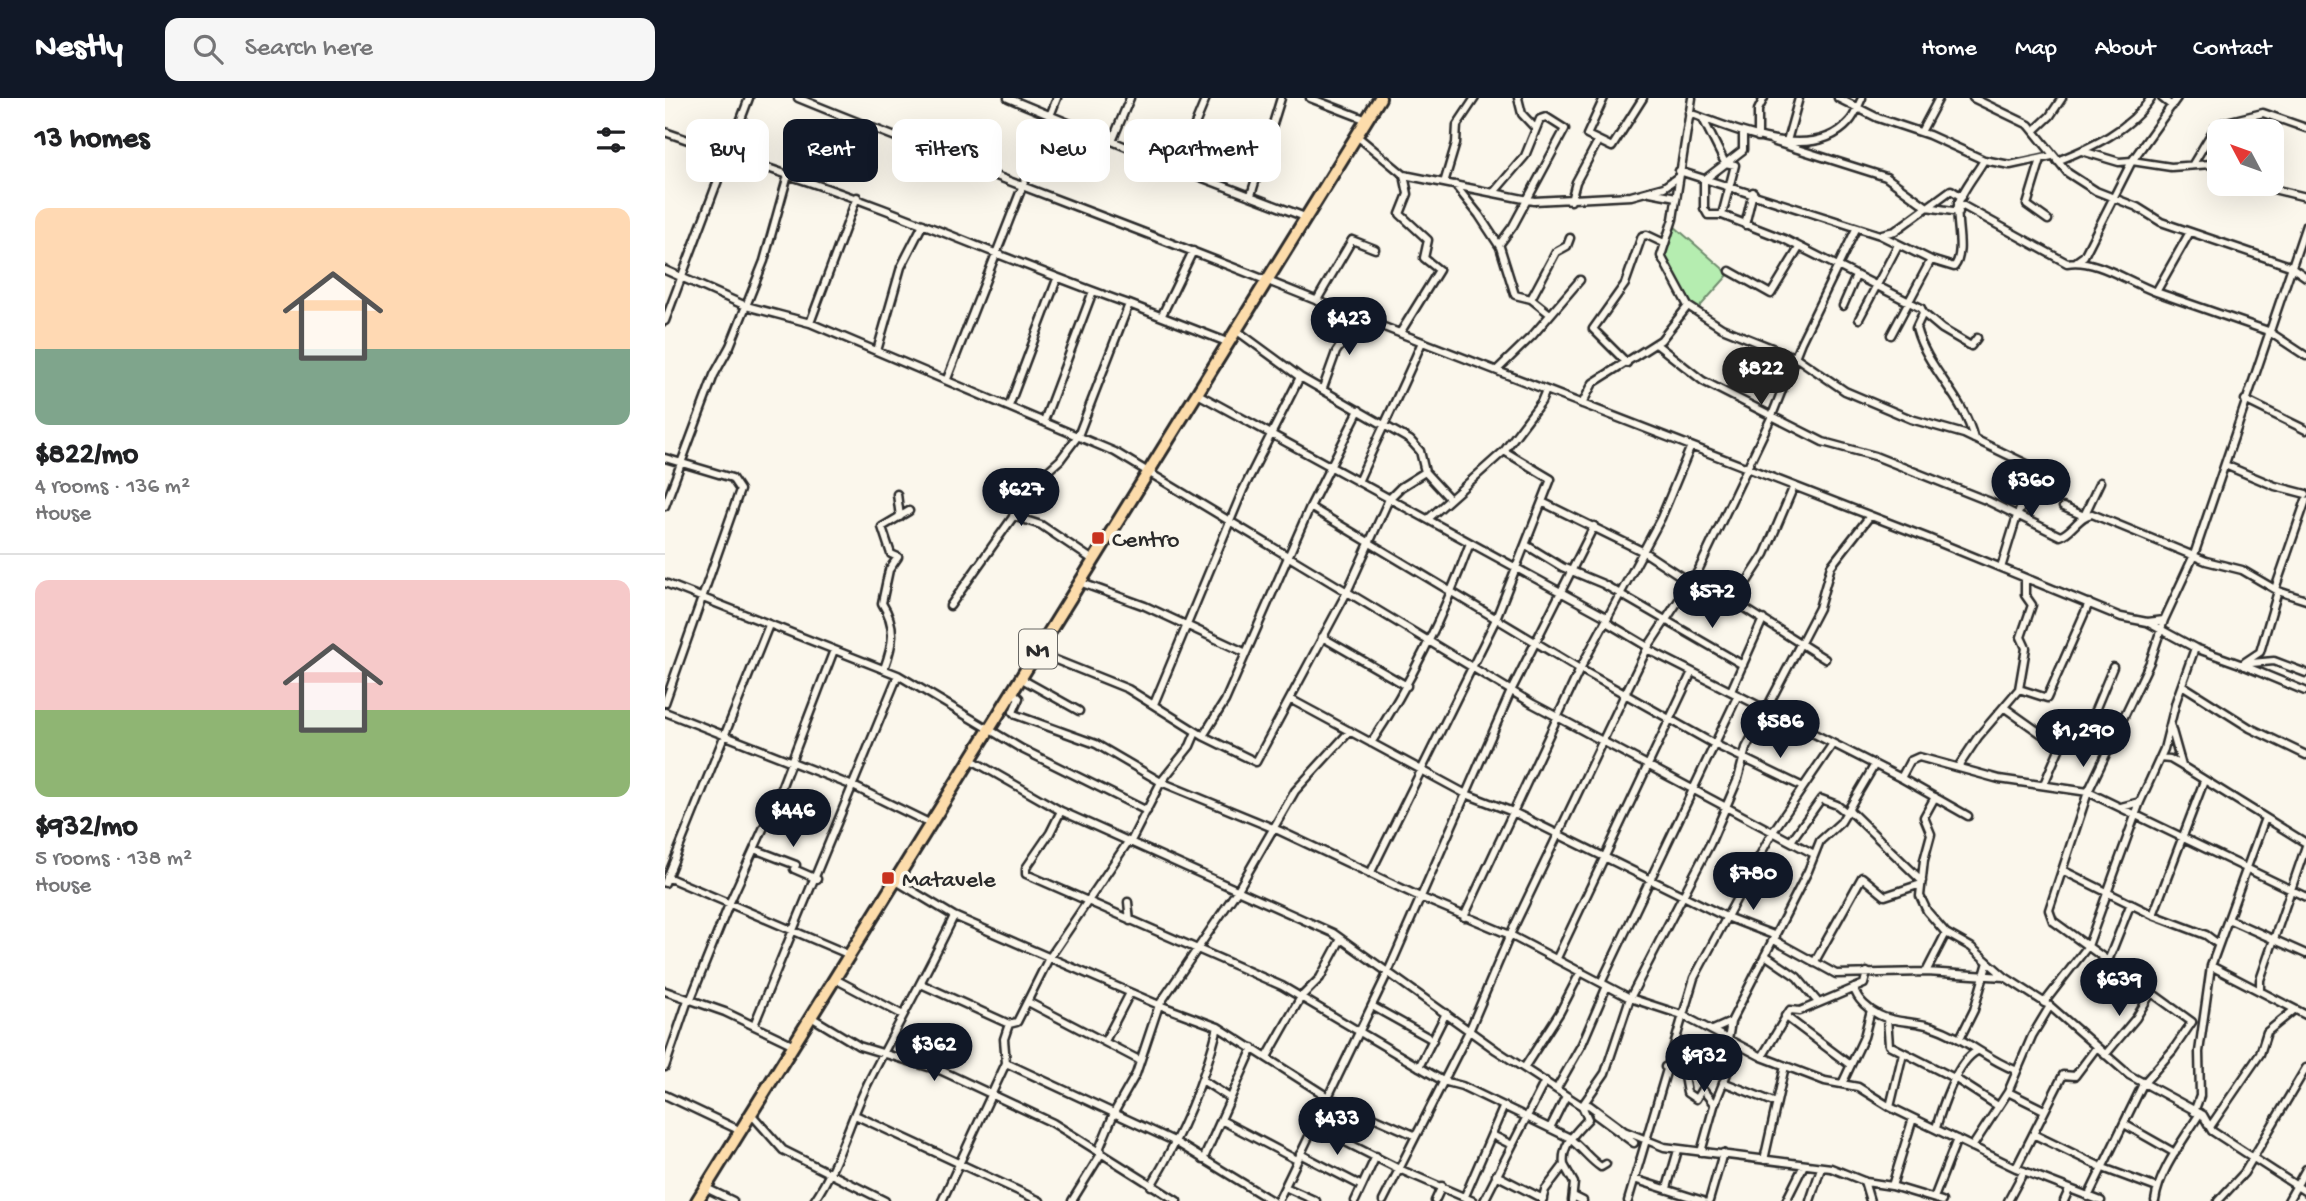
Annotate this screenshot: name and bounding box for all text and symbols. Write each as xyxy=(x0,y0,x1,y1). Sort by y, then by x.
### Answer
search box xyxy=(165,18,655,81)
text: Nestly xyxy=(35,30,123,68)
icon: search xyxy=(189,30,227,68)
text: Search here xyxy=(245,34,373,65)
text: Home xyxy=(1921,35,1977,64)
text: Map xyxy=(2015,35,2057,64)
text: About xyxy=(2095,35,2155,64)
text: Contact xyxy=(2193,35,2271,64)
chip: Buy xyxy=(686,119,769,182)
chip: Rent xyxy=(783,119,878,182)
chip: Filters xyxy=(892,119,1002,182)
chip: New xyxy=(1016,119,1110,182)
chip: Apartment xyxy=(1124,119,1281,182)
north arrow xyxy=(2207,119,2284,196)
map controls xyxy=(2207,119,2284,196)
icon: filters xyxy=(592,121,630,159)
text: 13 homes xyxy=(35,123,149,158)
icon: home xyxy=(270,253,396,379)
pin: $423 xyxy=(1308,298,1390,357)
text: $423 xyxy=(1327,306,1371,333)
pin: $822 xyxy=(1720,348,1802,407)
text: $822 xyxy=(1738,356,1784,383)
text: $822/mo xyxy=(35,439,138,474)
pin: $360 xyxy=(1990,460,2072,519)
pin: $627 xyxy=(980,468,1062,528)
text: $360 xyxy=(2008,468,2055,495)
text: 4 rooms · 136 m² xyxy=(35,474,190,501)
text: $627 xyxy=(998,477,1044,504)
text: House xyxy=(35,501,91,528)
place label: Centro xyxy=(1112,527,1180,556)
marker: Centro xyxy=(1090,530,1106,546)
pin: $572 xyxy=(1671,570,1753,630)
text: $572 xyxy=(1689,579,1735,606)
icon: home xyxy=(270,625,396,751)
road number: N1 xyxy=(1019,629,1057,668)
pin: $586 xyxy=(1739,700,1821,760)
text: $586 xyxy=(1757,709,1803,736)
pin: $1,290 xyxy=(2026,710,2140,769)
text: $1,290 xyxy=(2052,718,2114,745)
pin: $446 xyxy=(752,790,834,849)
text: $446 xyxy=(771,798,815,825)
text: $932/mo xyxy=(35,811,138,846)
text: 5 rooms · 138 m² xyxy=(35,846,192,873)
pin: $780 xyxy=(1712,852,1794,912)
text: $780 xyxy=(1729,861,1777,888)
place label: Matavele xyxy=(902,867,996,896)
marker: Matavele xyxy=(880,870,896,886)
text: House xyxy=(35,873,91,900)
pin: $639 xyxy=(2078,958,2160,1018)
text: $639 xyxy=(2096,967,2142,994)
pin: $362 xyxy=(893,1024,975,1083)
text: $362 xyxy=(911,1032,957,1059)
pin: $932 xyxy=(1663,1034,1745,1094)
text: $932 xyxy=(1681,1043,1727,1070)
pin: $433 xyxy=(1296,1098,1378,1157)
text: $433 xyxy=(1314,1106,1360,1133)

